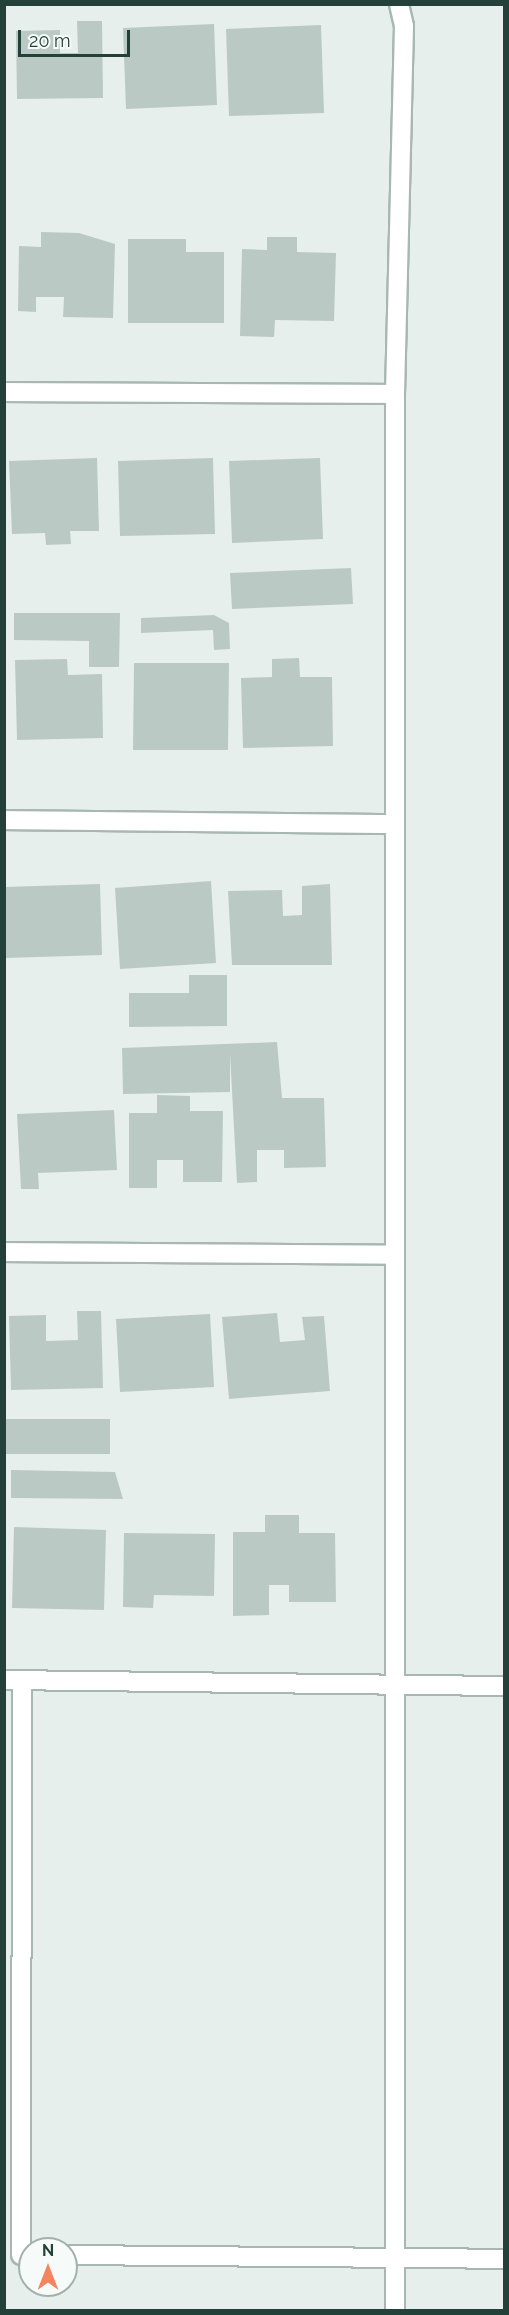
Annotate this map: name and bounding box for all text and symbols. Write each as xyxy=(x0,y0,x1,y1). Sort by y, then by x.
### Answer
scale bar xyxy=(21,18,134,56)
text: 20 m xyxy=(29,30,71,51)
north arrow xyxy=(18,2237,78,2297)
text: N xyxy=(42,2241,54,2260)

